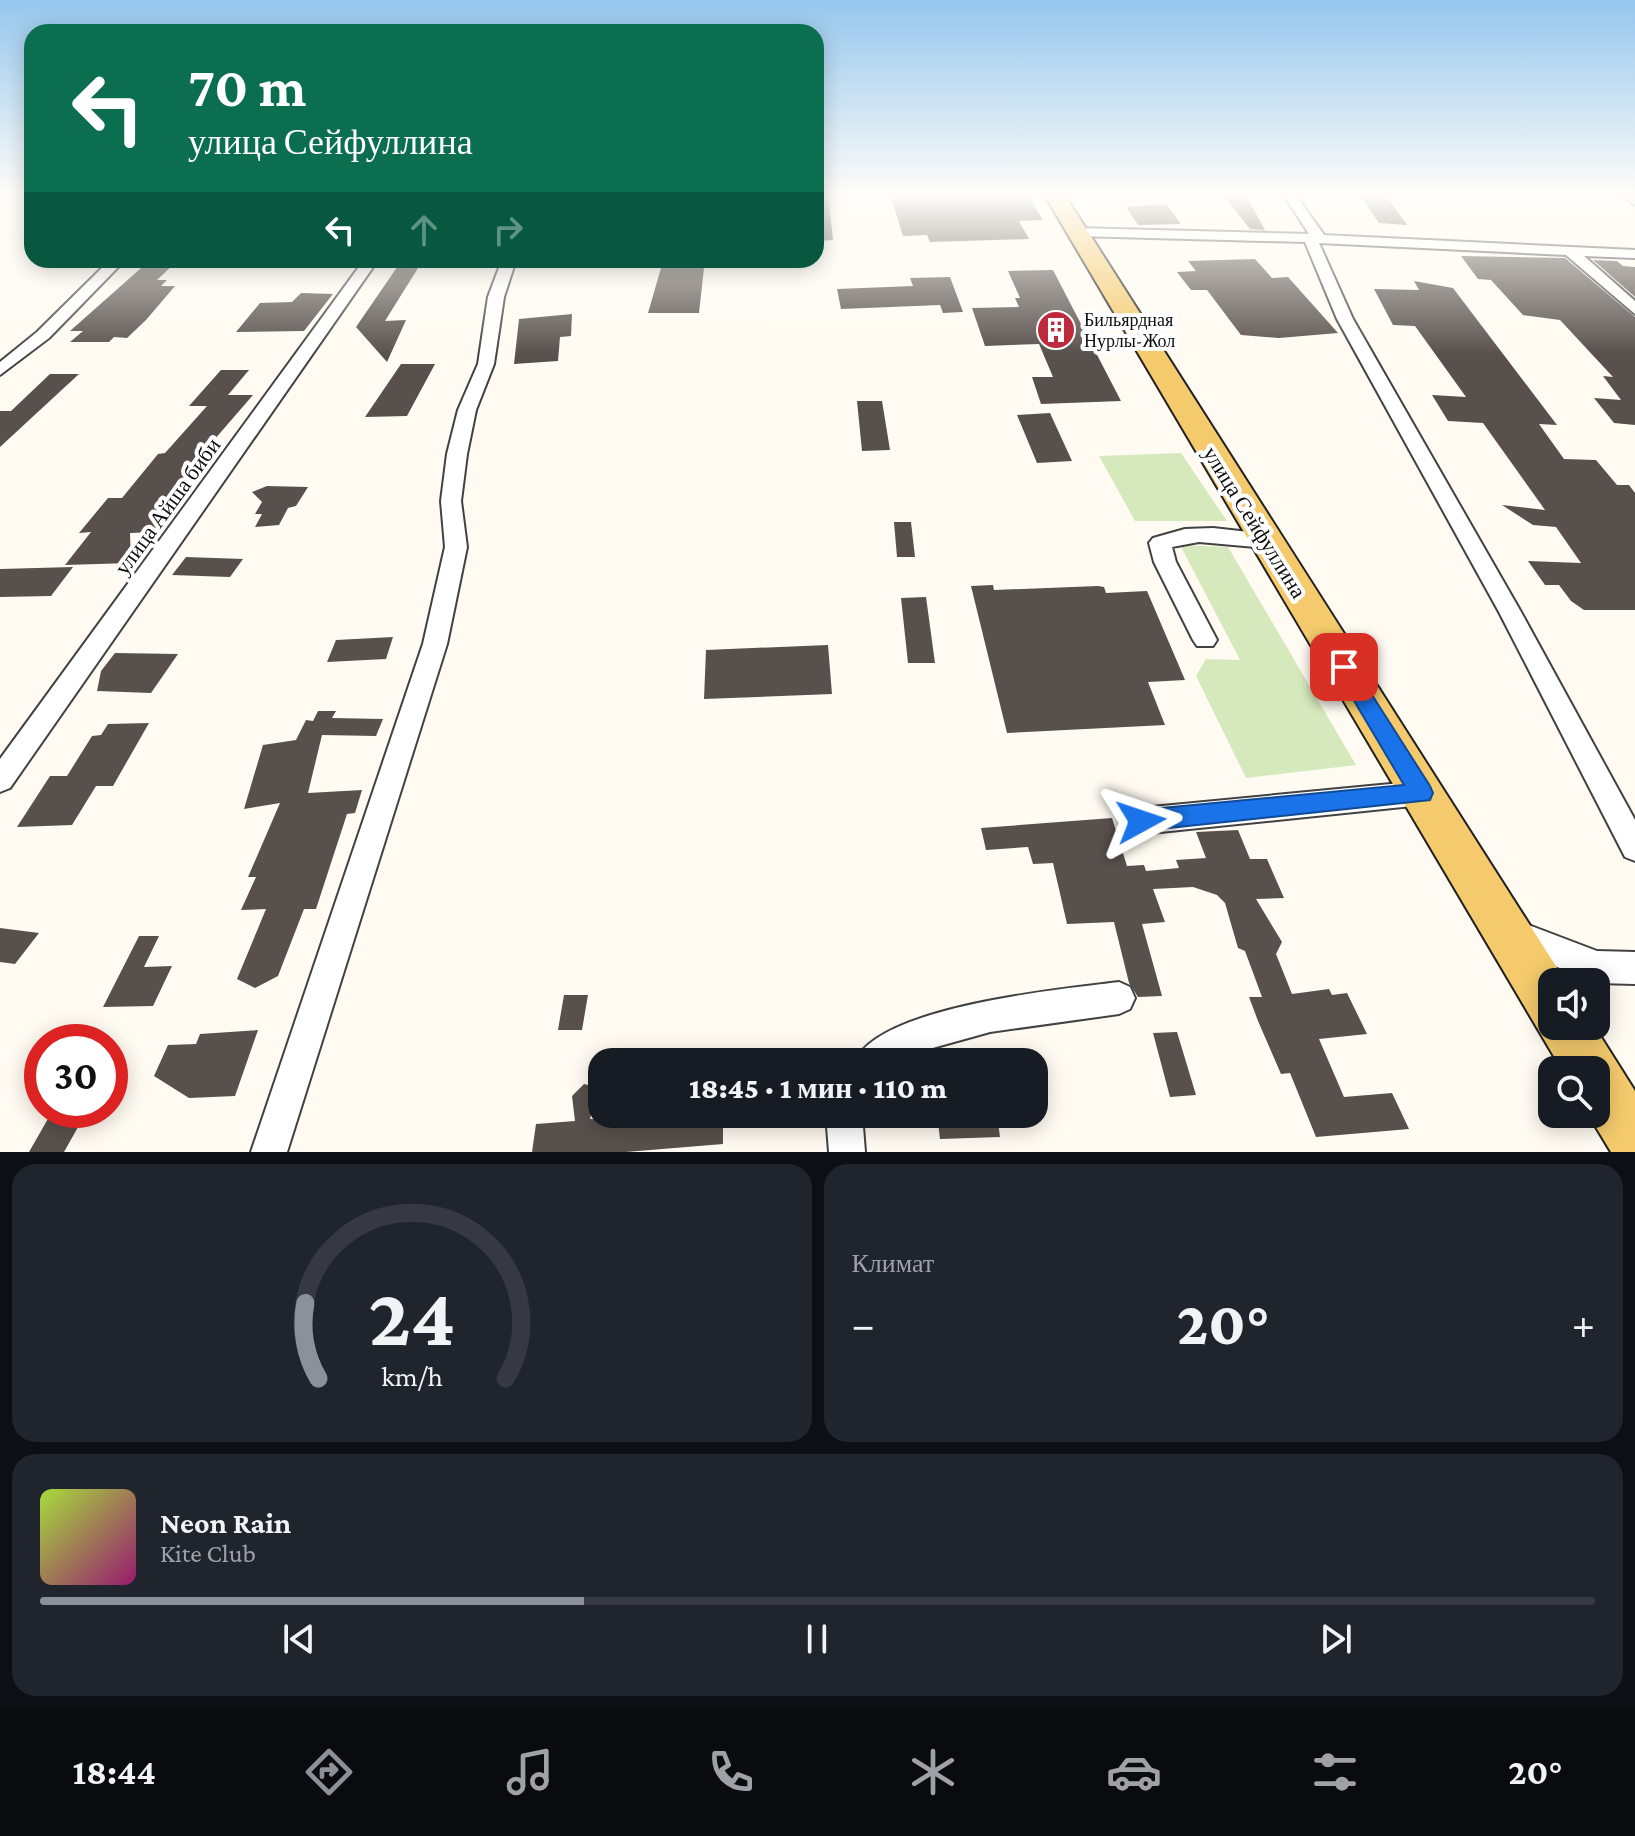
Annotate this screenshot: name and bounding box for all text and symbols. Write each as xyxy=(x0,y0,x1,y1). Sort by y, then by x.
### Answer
icon: left xyxy=(56,56,160,160)
text: 70 m xyxy=(188,56,307,118)
text: улица Сейфуллина xyxy=(188,122,473,162)
icon: left xyxy=(318,208,362,252)
icon: ahead xyxy=(402,208,446,252)
icon: right xyxy=(486,208,530,252)
building icon: Бильярдная Нурлы-Жол xyxy=(1035,309,1077,351)
place label: Бильярдная Нурлы-Жол xyxy=(1084,310,1175,351)
street label: улица Айша биби xyxy=(109,433,226,580)
street label: улица Сейфуллина xyxy=(1198,442,1311,603)
pin xyxy=(1310,633,1378,701)
icon: arrive xyxy=(1322,645,1366,689)
position arrow xyxy=(1099,779,1183,863)
map controls xyxy=(1538,968,1610,1128)
button: sound xyxy=(1538,968,1610,1040)
speed limit sign: 30 xyxy=(24,1024,128,1128)
button: search xyxy=(1538,1056,1610,1128)
text: 18:45 · 1 мин · 110 m xyxy=(689,1071,947,1104)
text: Климат xyxy=(852,1249,934,1278)
text: 24 xyxy=(368,1270,455,1363)
text: 20° xyxy=(1177,1290,1270,1357)
text: − xyxy=(852,1300,875,1348)
text: + xyxy=(1572,1300,1595,1348)
text: km/h xyxy=(381,1360,443,1392)
text: Neon Rain xyxy=(160,1506,291,1539)
text: Kite Club xyxy=(160,1539,256,1568)
icon: previous xyxy=(277,1617,321,1661)
icon: pause xyxy=(795,1617,839,1661)
icon: next xyxy=(1314,1617,1358,1661)
icon: directions xyxy=(301,1744,357,1800)
icon: music xyxy=(502,1744,558,1800)
icon: phone xyxy=(703,1744,759,1800)
icon: climate xyxy=(905,1744,961,1800)
icon: car xyxy=(1106,1744,1162,1800)
icon: filters xyxy=(1307,1744,1363,1800)
text: 18:44 xyxy=(73,1752,156,1792)
text: 20° xyxy=(1508,1752,1562,1792)

